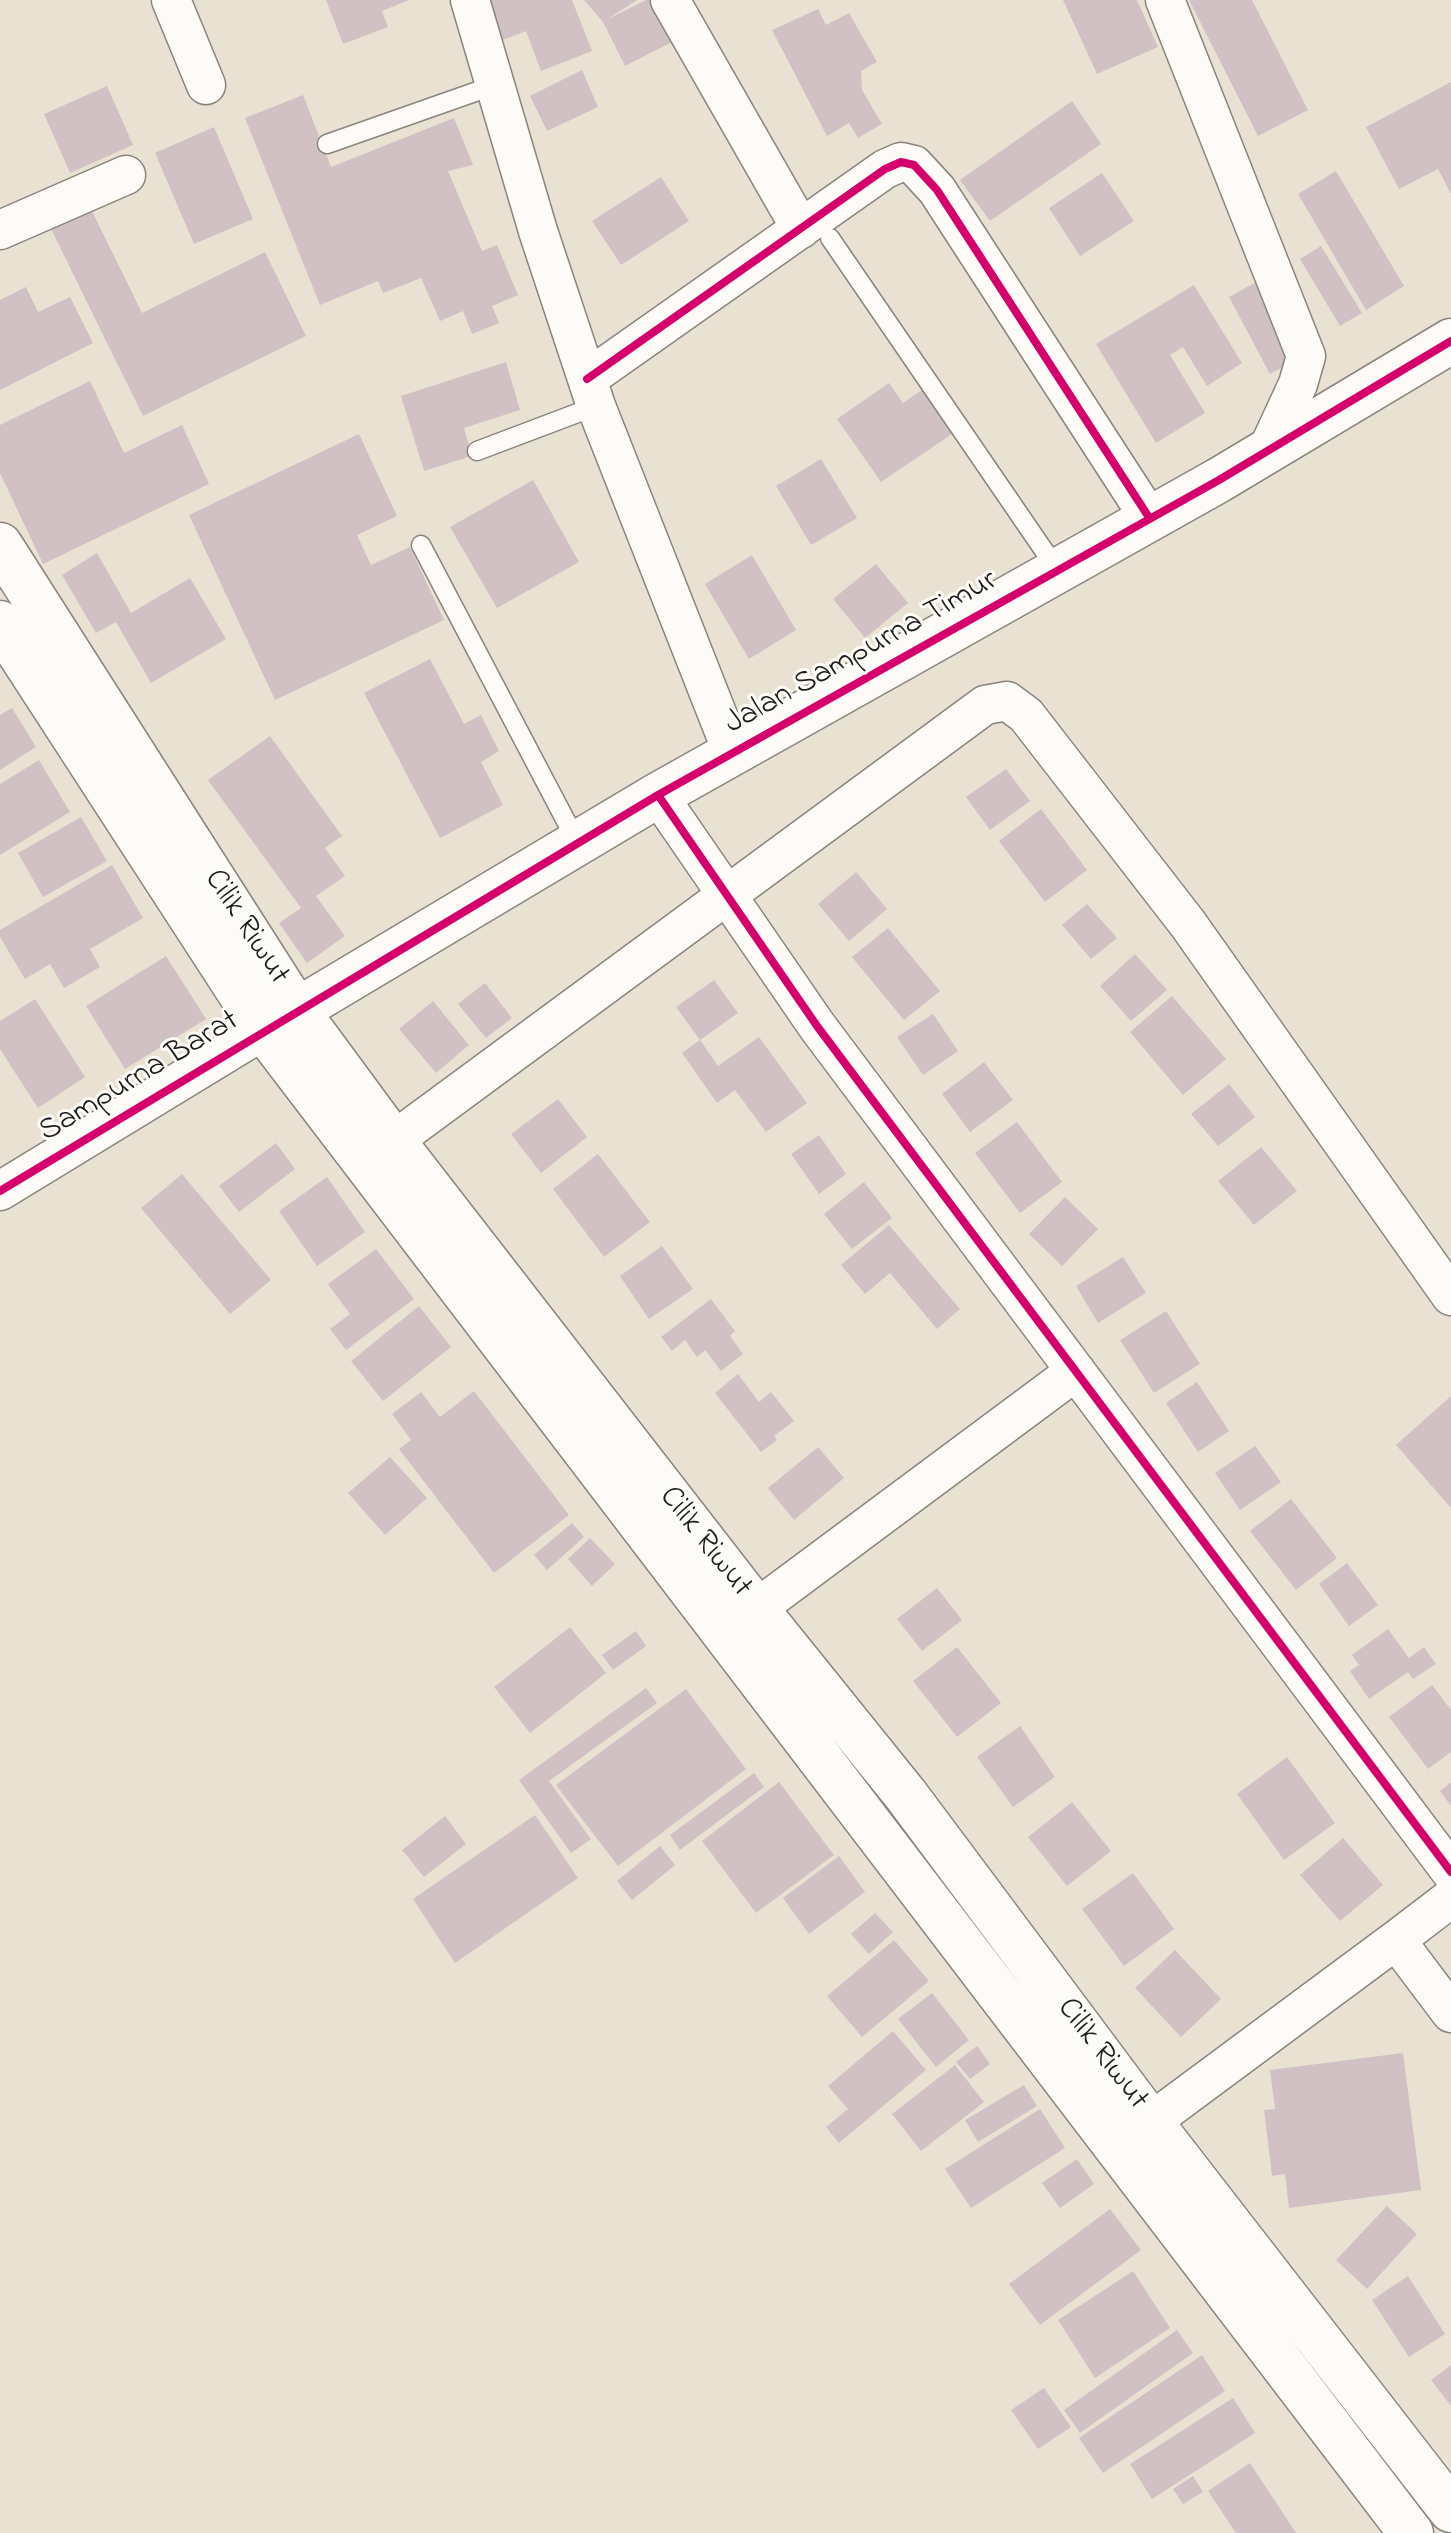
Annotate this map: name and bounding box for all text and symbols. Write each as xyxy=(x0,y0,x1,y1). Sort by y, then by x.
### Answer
street label: Jalan Sampurna Timur xyxy=(719,563,1005,745)
street label: Cilik Riwut xyxy=(194,863,296,993)
street label: Sampurna Barat xyxy=(33,1003,247,1153)
street label: Cilik Riwut xyxy=(649,1480,759,1606)
street label: Cilik Riwut xyxy=(1047,1992,1155,2118)

